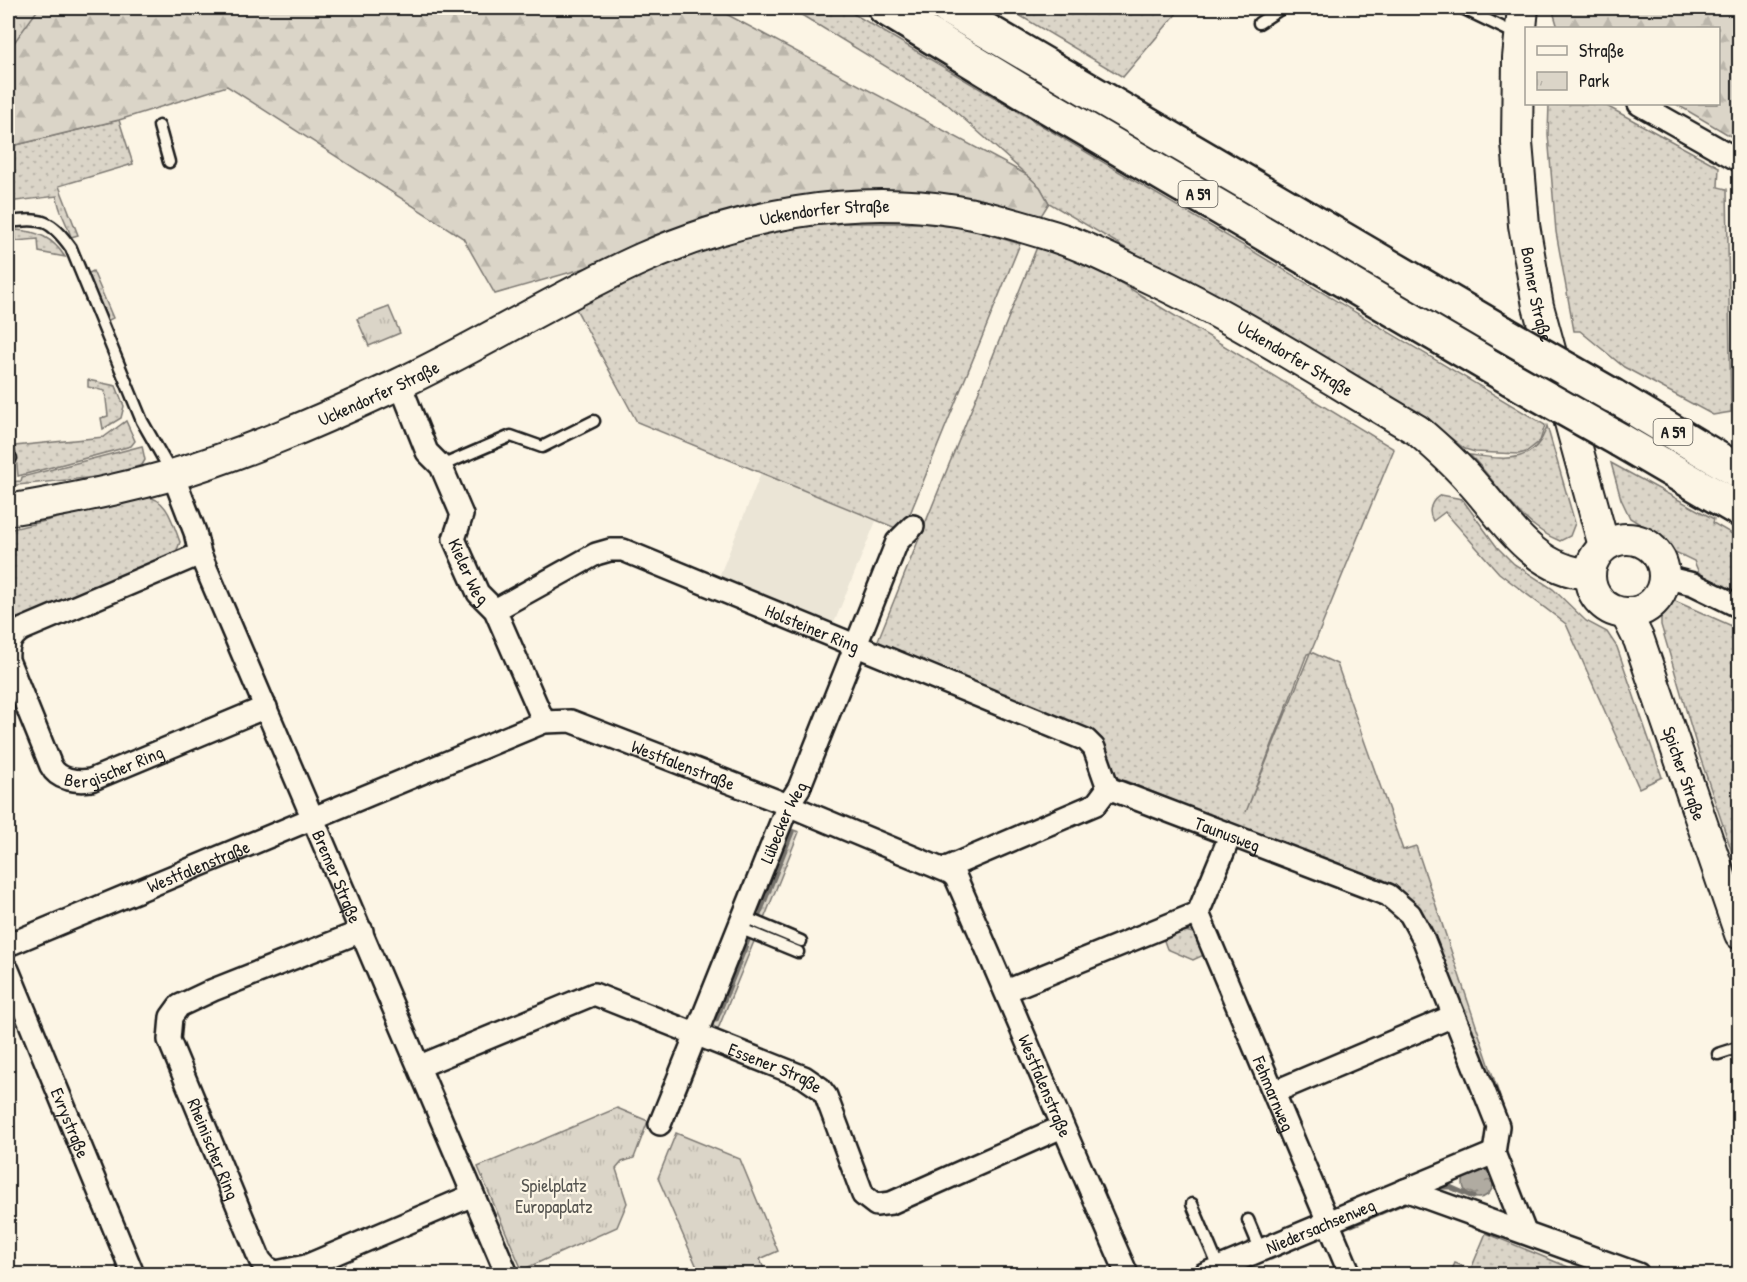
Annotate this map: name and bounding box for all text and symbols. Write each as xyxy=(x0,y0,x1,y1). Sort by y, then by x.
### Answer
legend xyxy=(1525,27,1720,105)
text: Straße xyxy=(1579,38,1624,63)
text: Park xyxy=(1579,68,1610,93)
road number: A 59 xyxy=(1178,181,1218,207)
street label: Uckendorfer Straße xyxy=(757,193,890,231)
street label: Bonner Straße xyxy=(1515,245,1560,344)
street label: Uckendorfer Straße xyxy=(1233,314,1358,402)
street label: Uckendorfer Straße xyxy=(314,354,443,432)
road number: A 59 xyxy=(1654,419,1692,445)
street label: Kieler Weg xyxy=(443,534,495,610)
street label: Holsteiner Ring xyxy=(762,597,863,658)
street label: Spicher Straße xyxy=(1657,723,1713,824)
street label: Westfalenstraße xyxy=(628,733,739,796)
street label: Bergischer Ring xyxy=(62,739,167,793)
street label: Lübecker Weg xyxy=(754,778,813,867)
street label: Taunusweg xyxy=(1191,810,1264,858)
street label: Bremer Straße xyxy=(307,826,368,927)
street label: Westfalenstraße xyxy=(143,833,253,898)
street label: Westfalenstraße xyxy=(1013,1031,1078,1141)
street label: Essener Straße xyxy=(725,1036,828,1099)
street label: Fehmarnweg xyxy=(1247,1051,1301,1135)
street label: Evrystraße xyxy=(45,1084,96,1161)
street label: Rheinischer Ring xyxy=(182,1094,246,1203)
park label: Spielplatz Europaplatz xyxy=(515,1173,593,1219)
street label: Niedersachsenweg xyxy=(1262,1192,1379,1259)

